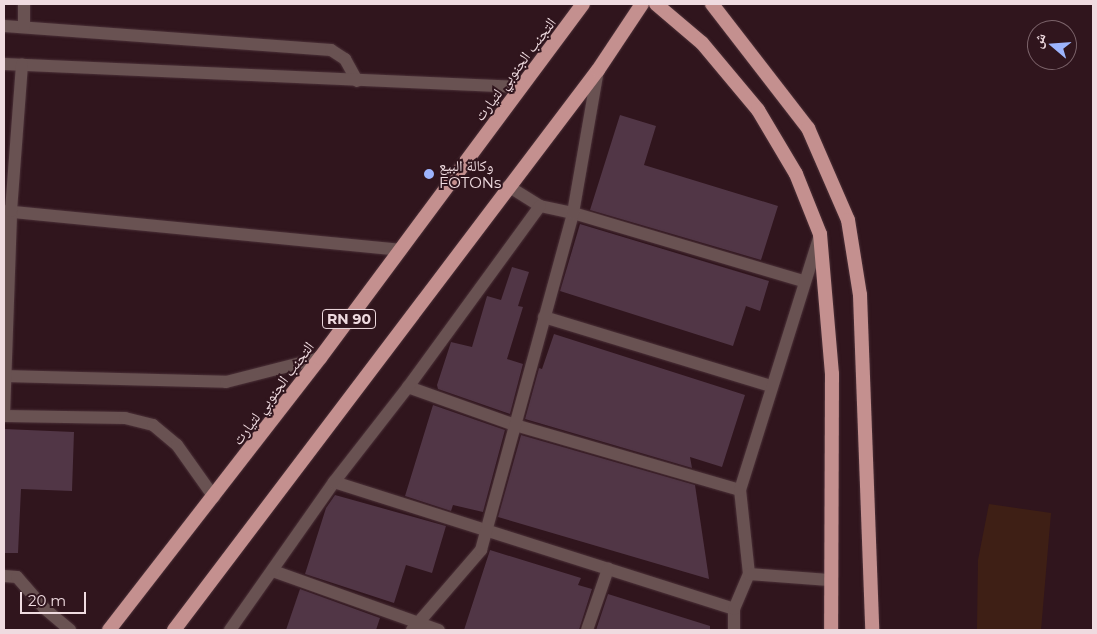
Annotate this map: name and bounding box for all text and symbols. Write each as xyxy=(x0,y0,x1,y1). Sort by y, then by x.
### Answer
street label: التجنب الجنوبي لتيارت xyxy=(470,14,560,124)
north arrow xyxy=(1027,20,1077,70)
text: ش xyxy=(1028,31,1050,51)
place label: وكالة البيع FOTONs xyxy=(439,156,501,191)
marker: وكالة البيع FOTONs xyxy=(423,168,435,180)
road number: RN 90 xyxy=(322,308,376,330)
street label: التجنب الجنوبي لتيارت xyxy=(228,338,318,448)
scale bar xyxy=(22,582,89,614)
text: 20 m xyxy=(28,591,66,610)

